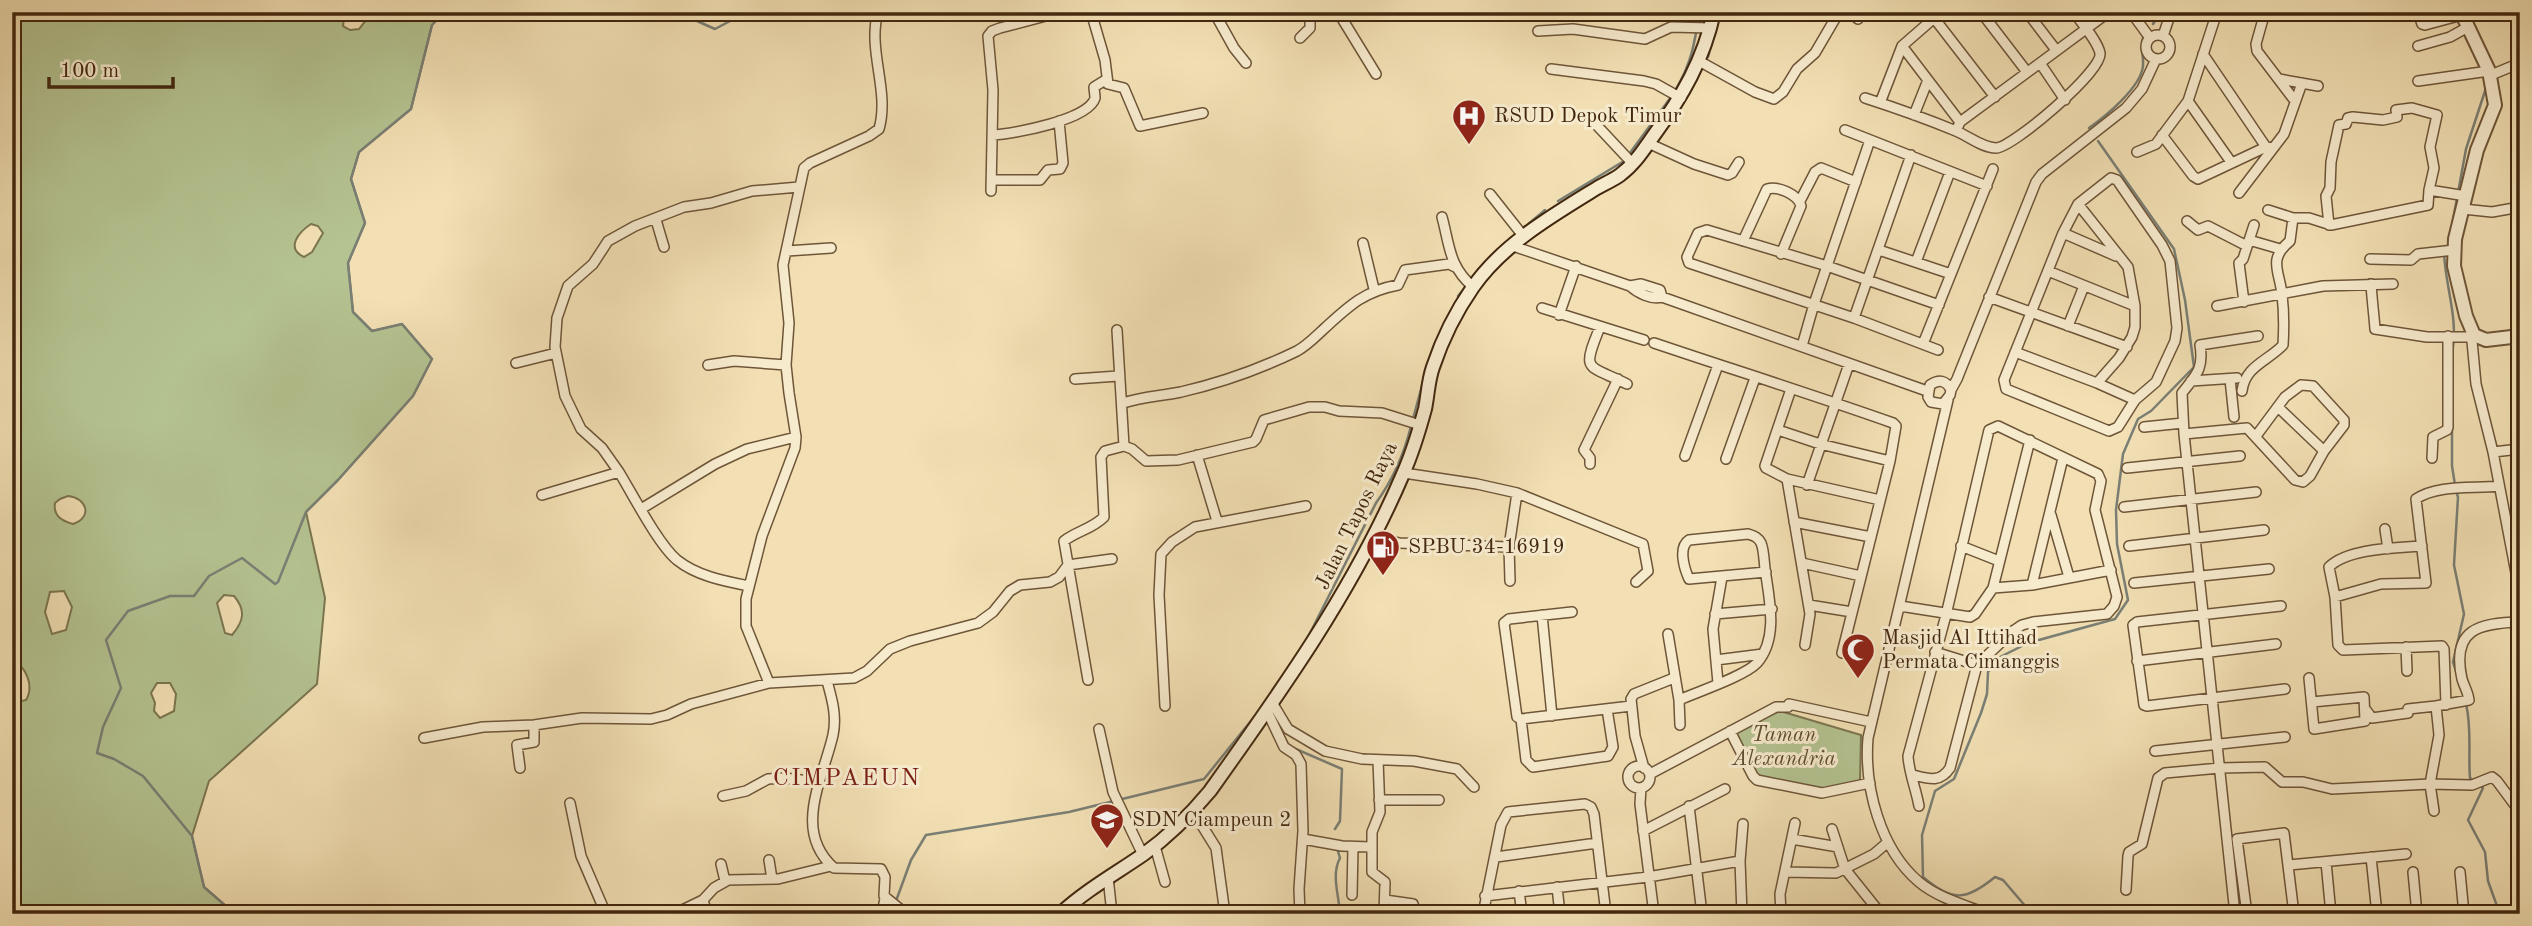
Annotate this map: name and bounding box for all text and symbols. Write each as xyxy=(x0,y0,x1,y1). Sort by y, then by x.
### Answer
scale bar xyxy=(49,46,173,90)
text: 100 m xyxy=(60,61,119,82)
hospital icon: RSUD Depok Timur xyxy=(1450,97,1488,146)
place label: RSUD Depok Timur xyxy=(1494,106,1682,127)
street label: Jalan Tapos Raya xyxy=(1312,439,1402,593)
fuel station icon: SPBU 34-16919 xyxy=(1364,528,1402,577)
place label: SPBU 34-16919 xyxy=(1408,537,1565,558)
place label: Masjid Al Ittihad Permata Cimanggis xyxy=(1882,628,2060,673)
mosque icon: Masjid Al Ittihad Permata Cimanggis xyxy=(1839,631,1877,680)
park label: Taman Alexandria xyxy=(1731,725,1836,770)
district label: CIMPAEUN xyxy=(773,767,921,791)
school or university icon: SDN Ciampeun 2 xyxy=(1088,801,1126,850)
place label: SDN Ciampeun 2 xyxy=(1132,810,1291,831)

